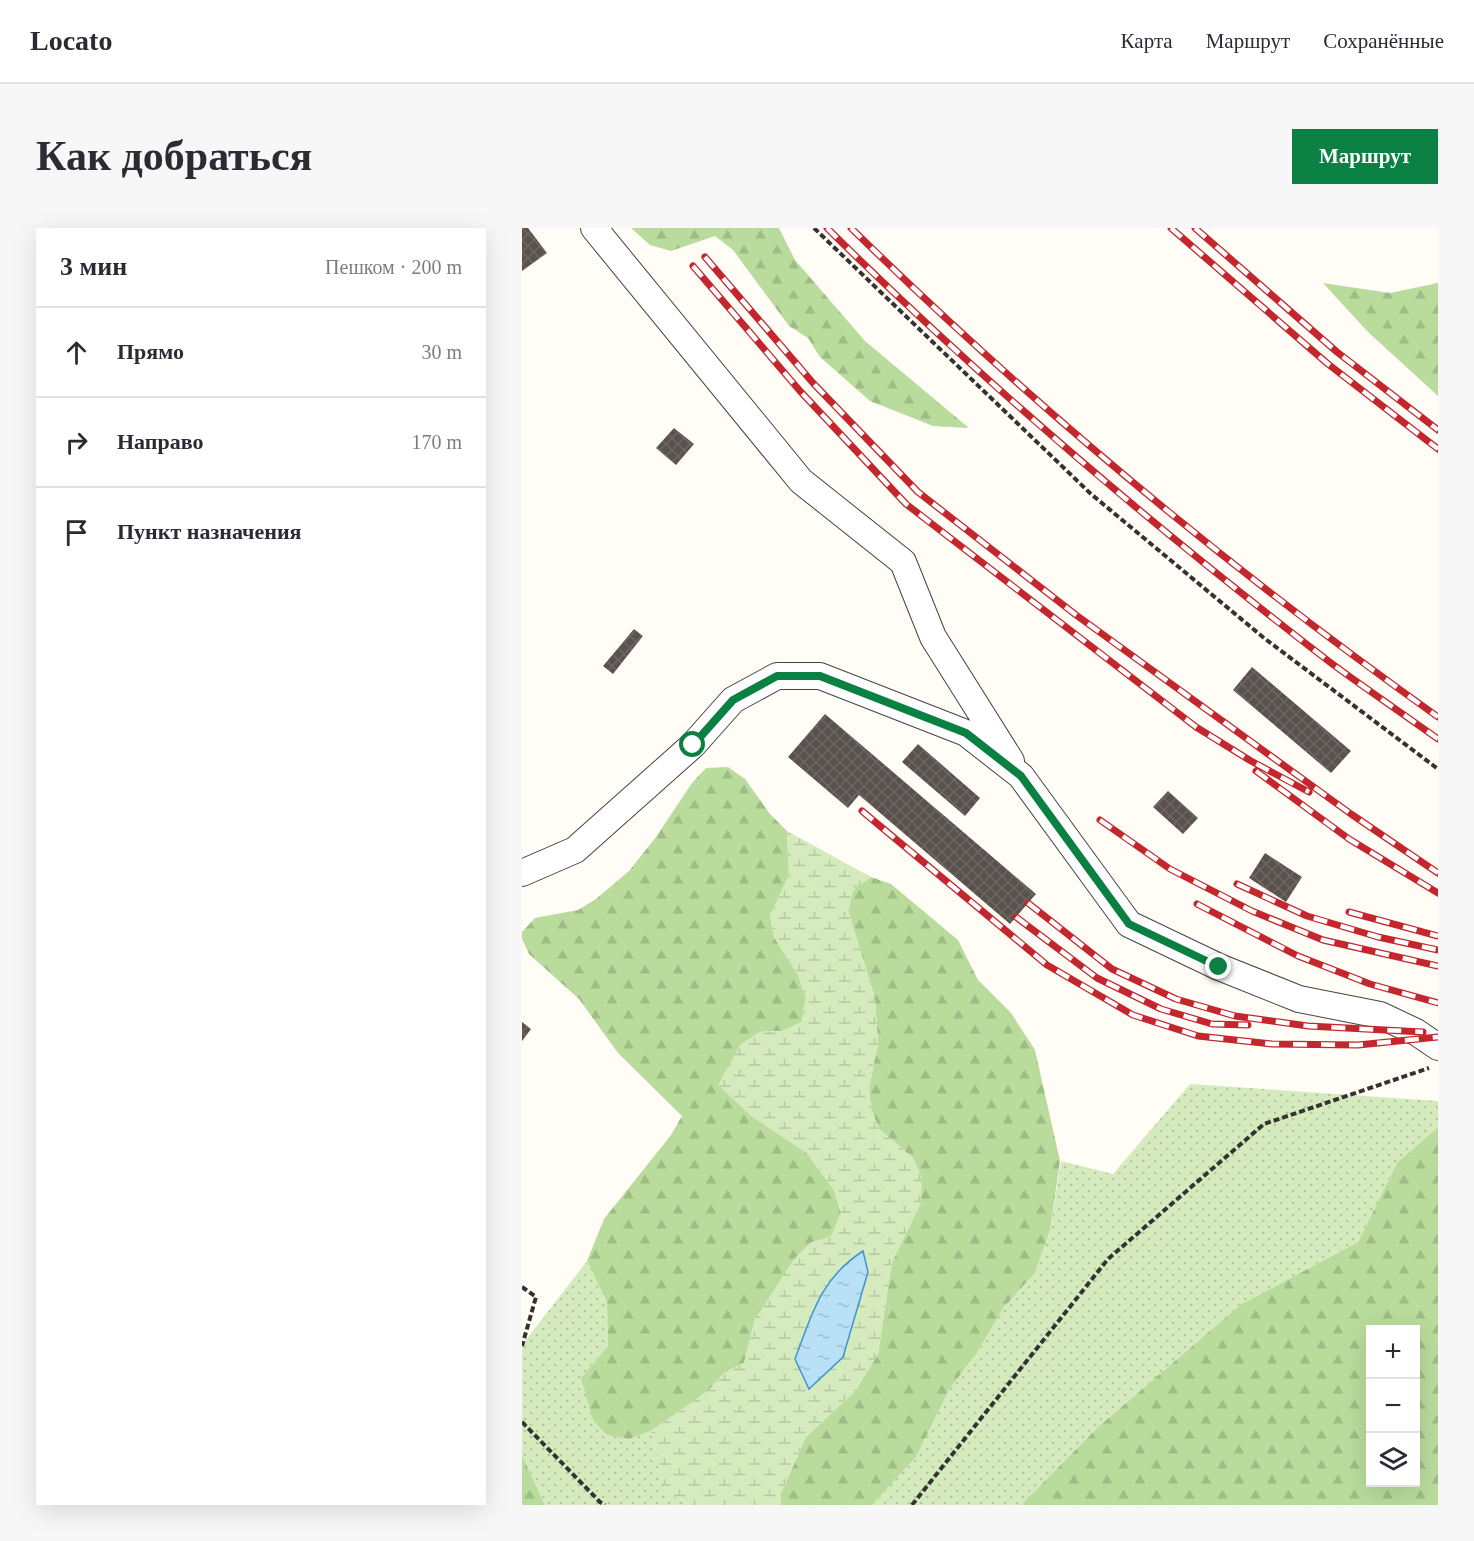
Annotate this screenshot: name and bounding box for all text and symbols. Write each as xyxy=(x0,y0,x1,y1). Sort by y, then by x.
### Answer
text: Locato xyxy=(30,25,112,56)
text: Карта xyxy=(1121,29,1173,53)
text: Маршрут xyxy=(1206,29,1290,53)
text: Сохранённые xyxy=(1323,29,1444,53)
button: Маршрут xyxy=(1292,129,1438,184)
text: Как добраться xyxy=(36,133,312,179)
text: 3 мин xyxy=(60,252,127,281)
text: Пешком · 200 m xyxy=(325,256,462,278)
icon: ahead xyxy=(60,336,93,369)
text: Прямо xyxy=(117,339,184,364)
text: 30 m xyxy=(421,341,462,363)
icon: right xyxy=(60,426,93,459)
text: Направо xyxy=(117,429,203,454)
text: 170 m xyxy=(411,431,462,453)
icon: arrive xyxy=(60,516,93,549)
text: Пункт назначения xyxy=(117,519,302,544)
route start xyxy=(679,731,705,757)
route end xyxy=(1205,953,1231,979)
map controls xyxy=(1366,1325,1420,1487)
button: + xyxy=(1366,1325,1420,1379)
button: − xyxy=(1366,1379,1420,1433)
button: layers xyxy=(1366,1433,1420,1487)

